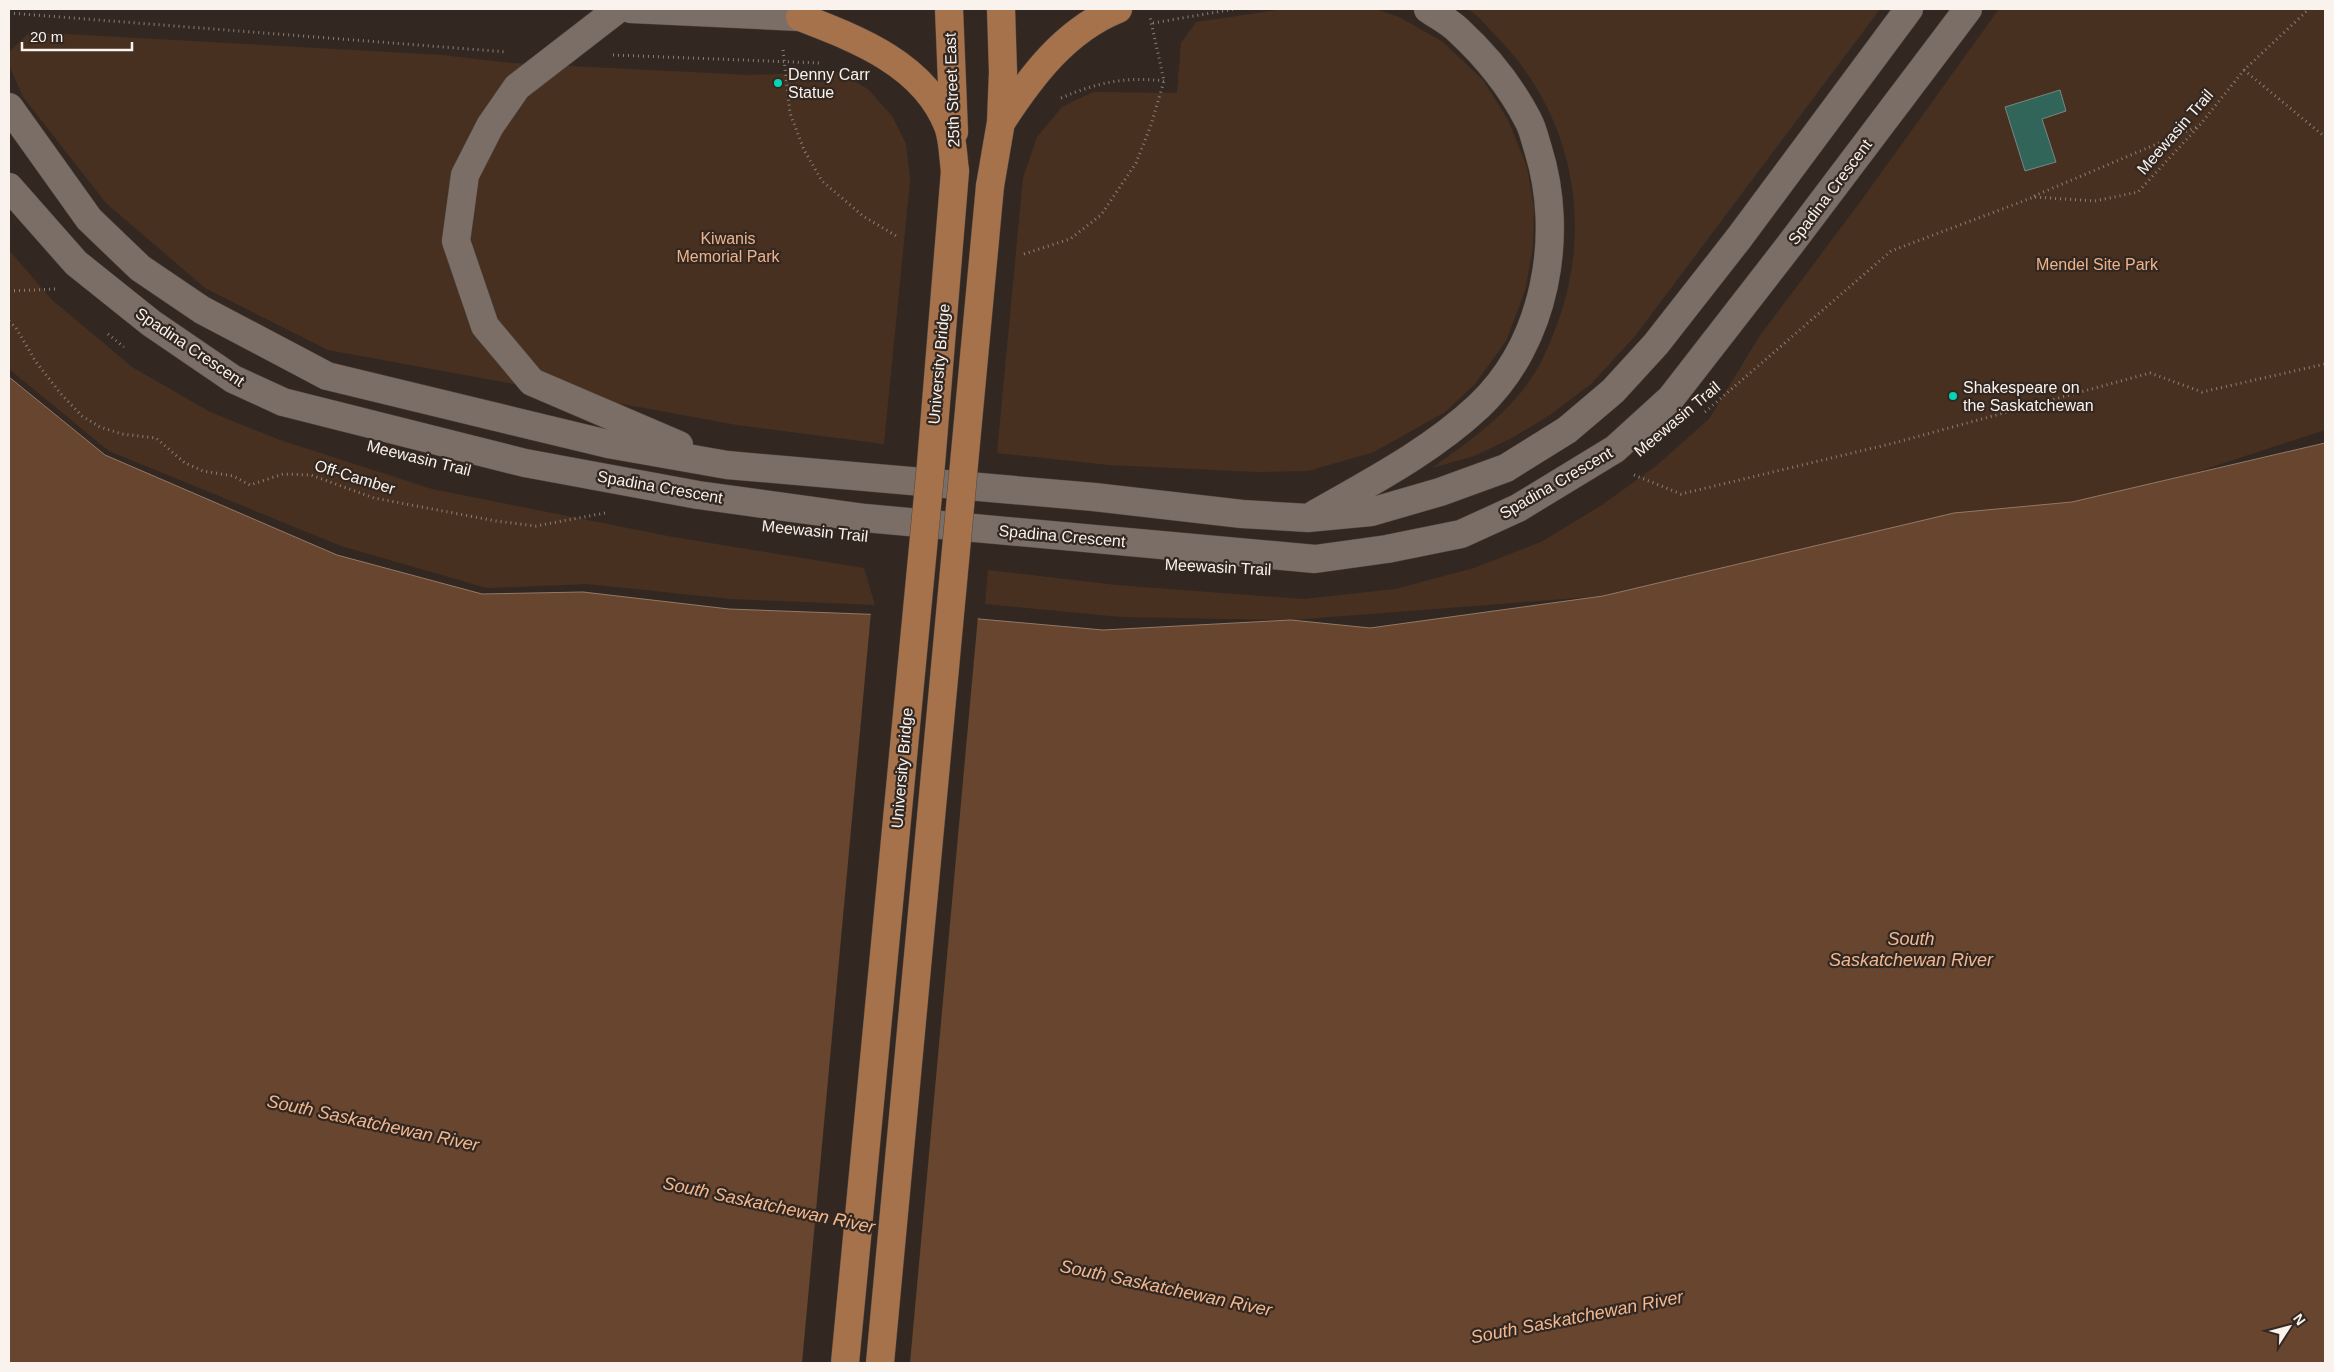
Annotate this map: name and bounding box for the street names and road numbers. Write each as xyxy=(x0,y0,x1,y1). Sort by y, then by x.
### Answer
street label: 25th Street East xyxy=(941,32,962,148)
street label: Meewasin Trail xyxy=(2134,86,2216,178)
street label: Spadina Crescent xyxy=(1785,136,1875,248)
street label: University Bridge xyxy=(925,303,953,425)
street label: Spadina Crescent xyxy=(133,304,248,390)
street label: Meewasin Trail xyxy=(1631,378,1723,460)
street label: Meewasin Trail xyxy=(365,437,473,479)
street label: Spadina Crescent xyxy=(1497,444,1616,522)
street label: Off-Camber xyxy=(313,457,398,497)
street label: Spadina Crescent xyxy=(596,468,725,507)
street label: Meewasin Trail xyxy=(761,517,869,545)
street label: Spadina Crescent xyxy=(998,522,1127,550)
street label: Meewasin Trail xyxy=(1164,556,1272,578)
street label: University Bridge xyxy=(888,707,916,829)

